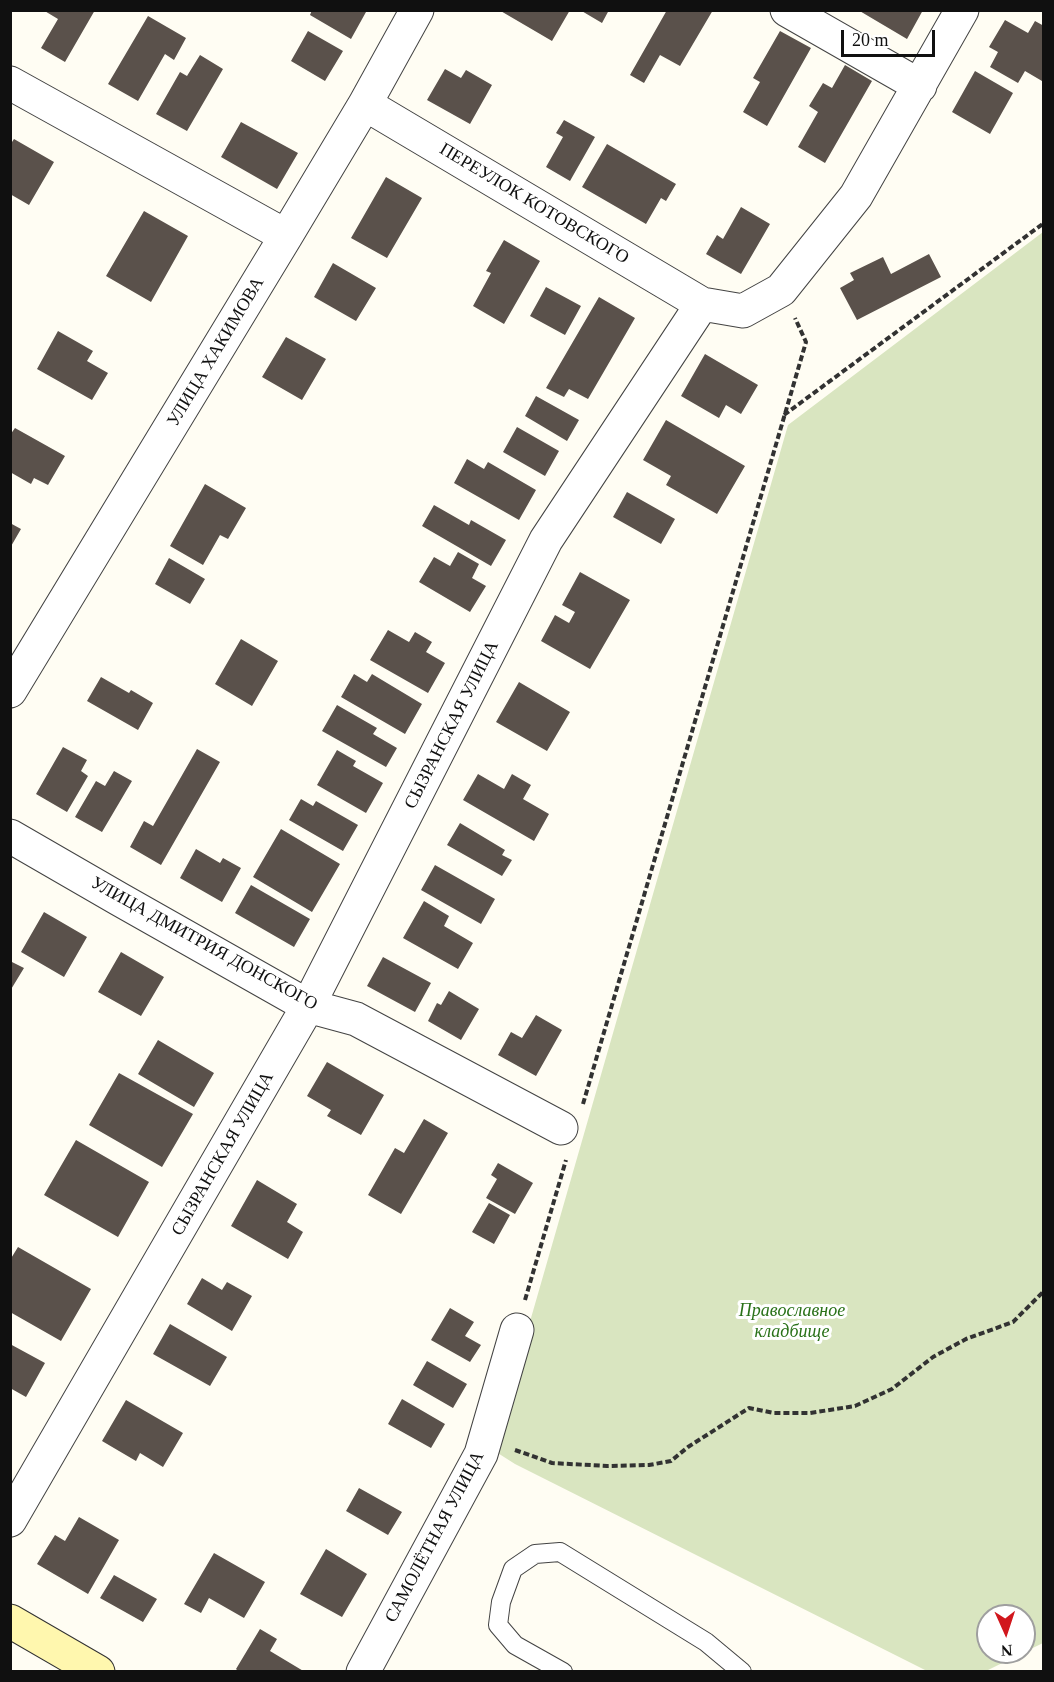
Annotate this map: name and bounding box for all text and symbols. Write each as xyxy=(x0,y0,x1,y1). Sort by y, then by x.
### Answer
scale bar xyxy=(844,18,938,56)
text: 20 m xyxy=(852,30,889,50)
street label: ПЕРЕУЛОК КОТОВСКОГО xyxy=(435,139,633,269)
street label: УЛИЦА ХАКИМОВА xyxy=(163,273,269,431)
street label: СЫЗРАНСКАЯ УЛИЦА xyxy=(400,637,504,813)
street label: УЛИЦА ДМИТРИЯ ДОНСКОГО xyxy=(87,872,321,1016)
street label: СЫЗРАНСКАЯ УЛИЦА xyxy=(167,1068,279,1240)
park label: Православное кладбище xyxy=(739,1300,845,1342)
street label: САМОЛЁТНАЯ УЛИЦА xyxy=(381,1448,489,1626)
north arrow xyxy=(976,1604,1036,1664)
text: N xyxy=(1001,1642,1013,1659)

